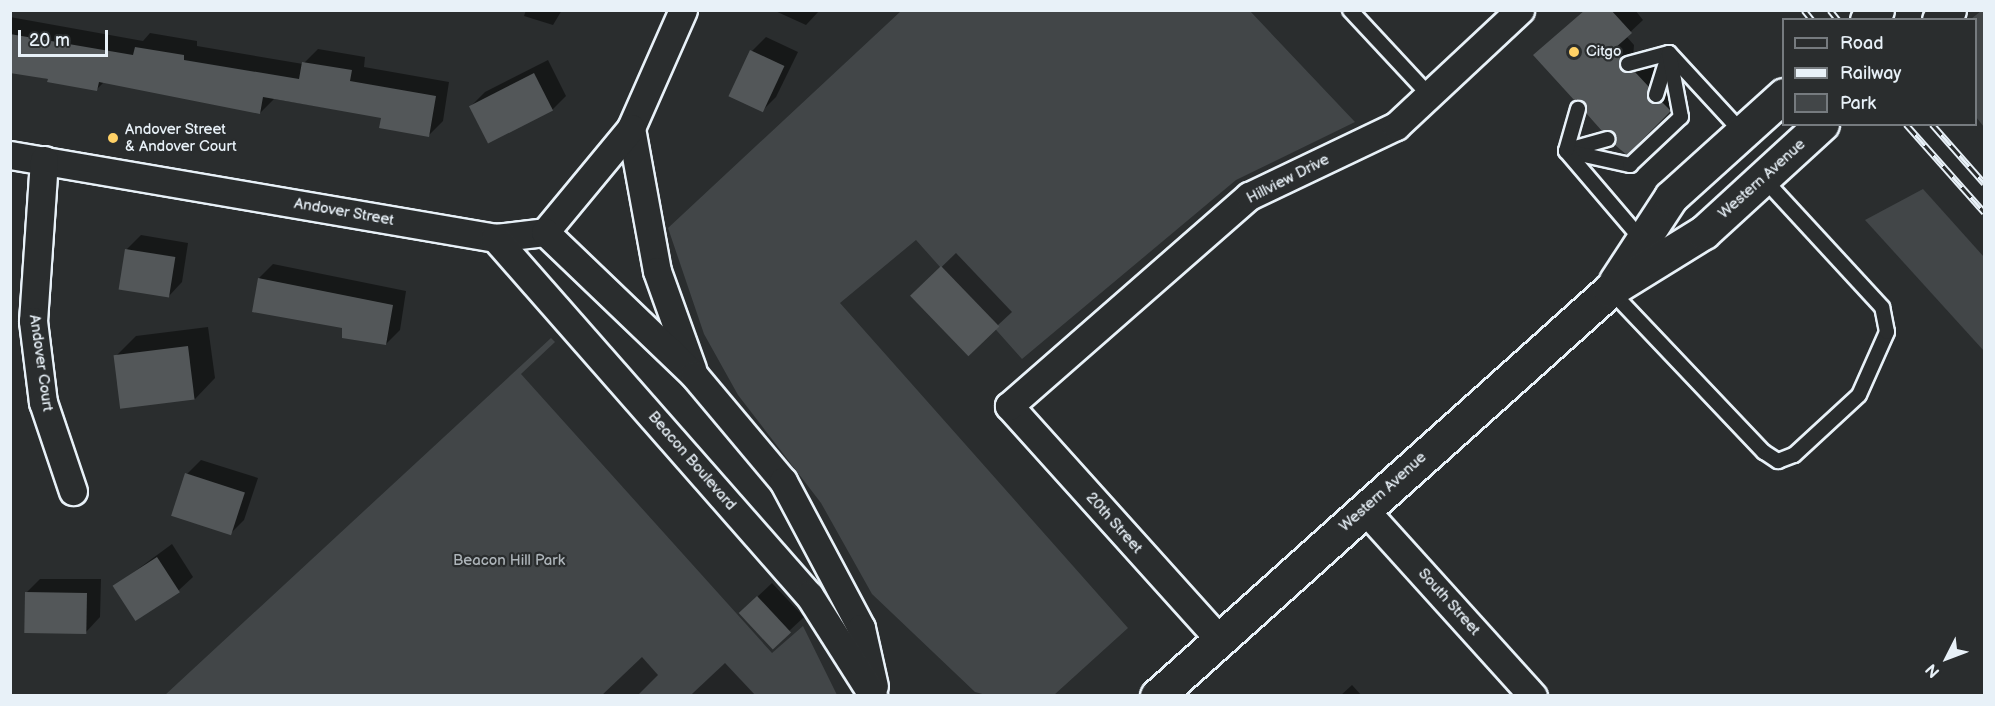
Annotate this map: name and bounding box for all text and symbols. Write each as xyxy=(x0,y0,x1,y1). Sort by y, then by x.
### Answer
scale bar xyxy=(21,18,111,56)
legend xyxy=(1782,18,1977,126)
text: 20 m xyxy=(29,30,70,51)
text: Road xyxy=(1840,33,1884,54)
place label: Citgo xyxy=(1586,43,1622,61)
marker: Citgo xyxy=(1567,45,1581,59)
text: Railway xyxy=(1840,63,1902,84)
text: Park xyxy=(1840,93,1876,114)
place label: Andover Street & Andover Court xyxy=(125,120,237,155)
marker: Andover Street & Andover Court xyxy=(106,131,120,145)
street label: Western Avenue xyxy=(1715,135,1809,223)
street label: Hillview Drive xyxy=(1244,151,1332,207)
street label: Andover Street xyxy=(293,194,395,230)
street label: Andover Court xyxy=(25,313,57,413)
street label: Beacon Boulevard xyxy=(644,408,740,514)
street label: Western Avenue xyxy=(1336,448,1430,536)
street label: 20th Street xyxy=(1082,489,1146,557)
park label: Beacon Hill Park xyxy=(453,552,565,570)
street label: South Street xyxy=(1414,565,1484,639)
north arrow xyxy=(1917,628,1977,688)
text: N xyxy=(1922,660,1944,681)

